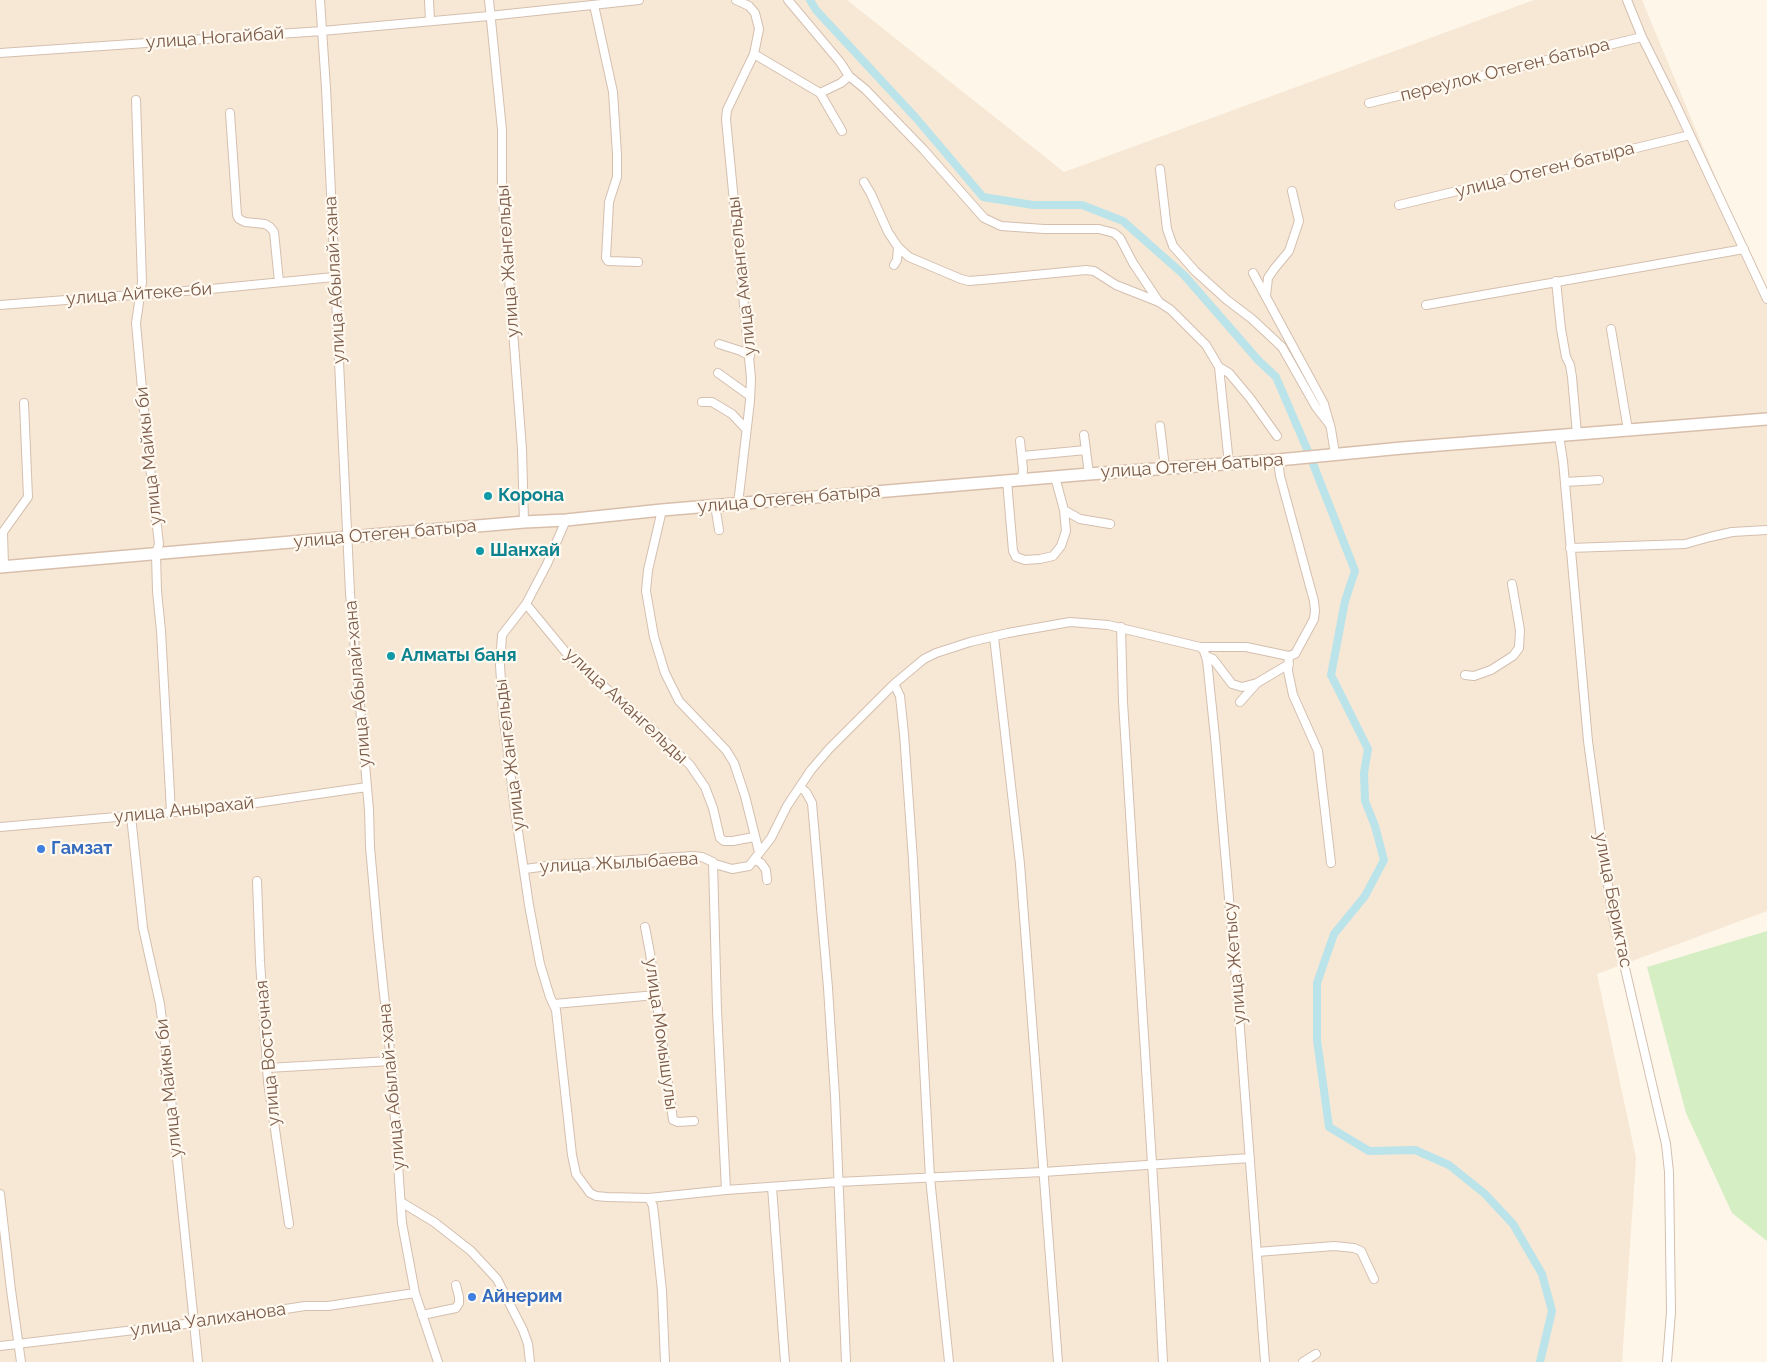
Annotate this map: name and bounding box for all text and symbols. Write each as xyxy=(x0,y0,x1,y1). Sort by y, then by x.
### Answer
street label: улица Ногайбай xyxy=(145,22,285,54)
street label: переулок Отеген батыра xyxy=(1398,34,1612,106)
street label: улица Отеген батыра xyxy=(1453,137,1637,203)
street label: улица Жангельды xyxy=(492,184,524,338)
street label: улица Амангельды xyxy=(723,195,761,357)
street label: улица Абылай-хана xyxy=(320,196,350,364)
street label: улица Айтеке-би xyxy=(65,278,213,310)
street label: улица Майкы би xyxy=(131,386,167,526)
street label: улица Отеген батыра xyxy=(1100,449,1284,483)
street label: улица Отеген батыра xyxy=(697,480,881,518)
place label: Корона xyxy=(498,485,564,507)
marker: Корона xyxy=(482,490,494,502)
street label: улица Отеген батыра xyxy=(293,515,477,553)
place label: Шанхай xyxy=(490,540,560,562)
marker: Шанхай xyxy=(474,545,486,557)
street label: улица Абылай-хана xyxy=(340,600,376,768)
street label: улица Амангельды xyxy=(560,643,692,769)
place label: Алматы баня xyxy=(401,645,517,667)
marker: Алматы баня xyxy=(385,650,397,662)
street label: улица Жангельды xyxy=(490,678,530,832)
street label: улица Анырахай xyxy=(113,792,255,828)
street label: улица Бериктас xyxy=(1589,831,1637,969)
place label: Гамзат xyxy=(51,838,112,860)
marker: Гамзат xyxy=(35,843,47,855)
street label: улица Жылыбаева xyxy=(539,848,699,878)
street label: улица Жетысу xyxy=(1219,901,1251,1025)
street label: улица Момышулы xyxy=(640,957,682,1111)
street label: улица Восточная xyxy=(251,979,285,1127)
street label: улица Абылай-хана xyxy=(374,1003,410,1171)
street label: улица Майкы би xyxy=(151,1018,187,1158)
place label: Айнерим xyxy=(482,1286,562,1308)
marker: Айнерим xyxy=(466,1291,478,1303)
street label: улица Уалиханова xyxy=(129,1298,287,1342)

